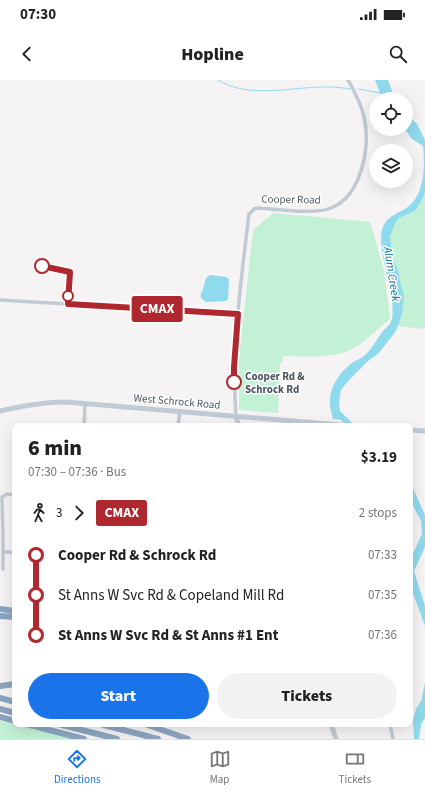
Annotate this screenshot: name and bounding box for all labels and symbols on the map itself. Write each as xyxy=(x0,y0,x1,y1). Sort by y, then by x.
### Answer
street label: Cooper Road xyxy=(261,191,321,208)
water label: Alum Creek xyxy=(379,245,404,303)
unlabelled marker xyxy=(34,258,50,274)
unlabelled marker xyxy=(62,290,74,302)
line badge: CMAX xyxy=(129,296,185,322)
place label: Cooper Rd & Schrock Rd xyxy=(245,369,305,397)
marker: Cooper Rd & Schrock Rd xyxy=(226,374,242,390)
street label: West Schrock Road xyxy=(133,390,221,413)

